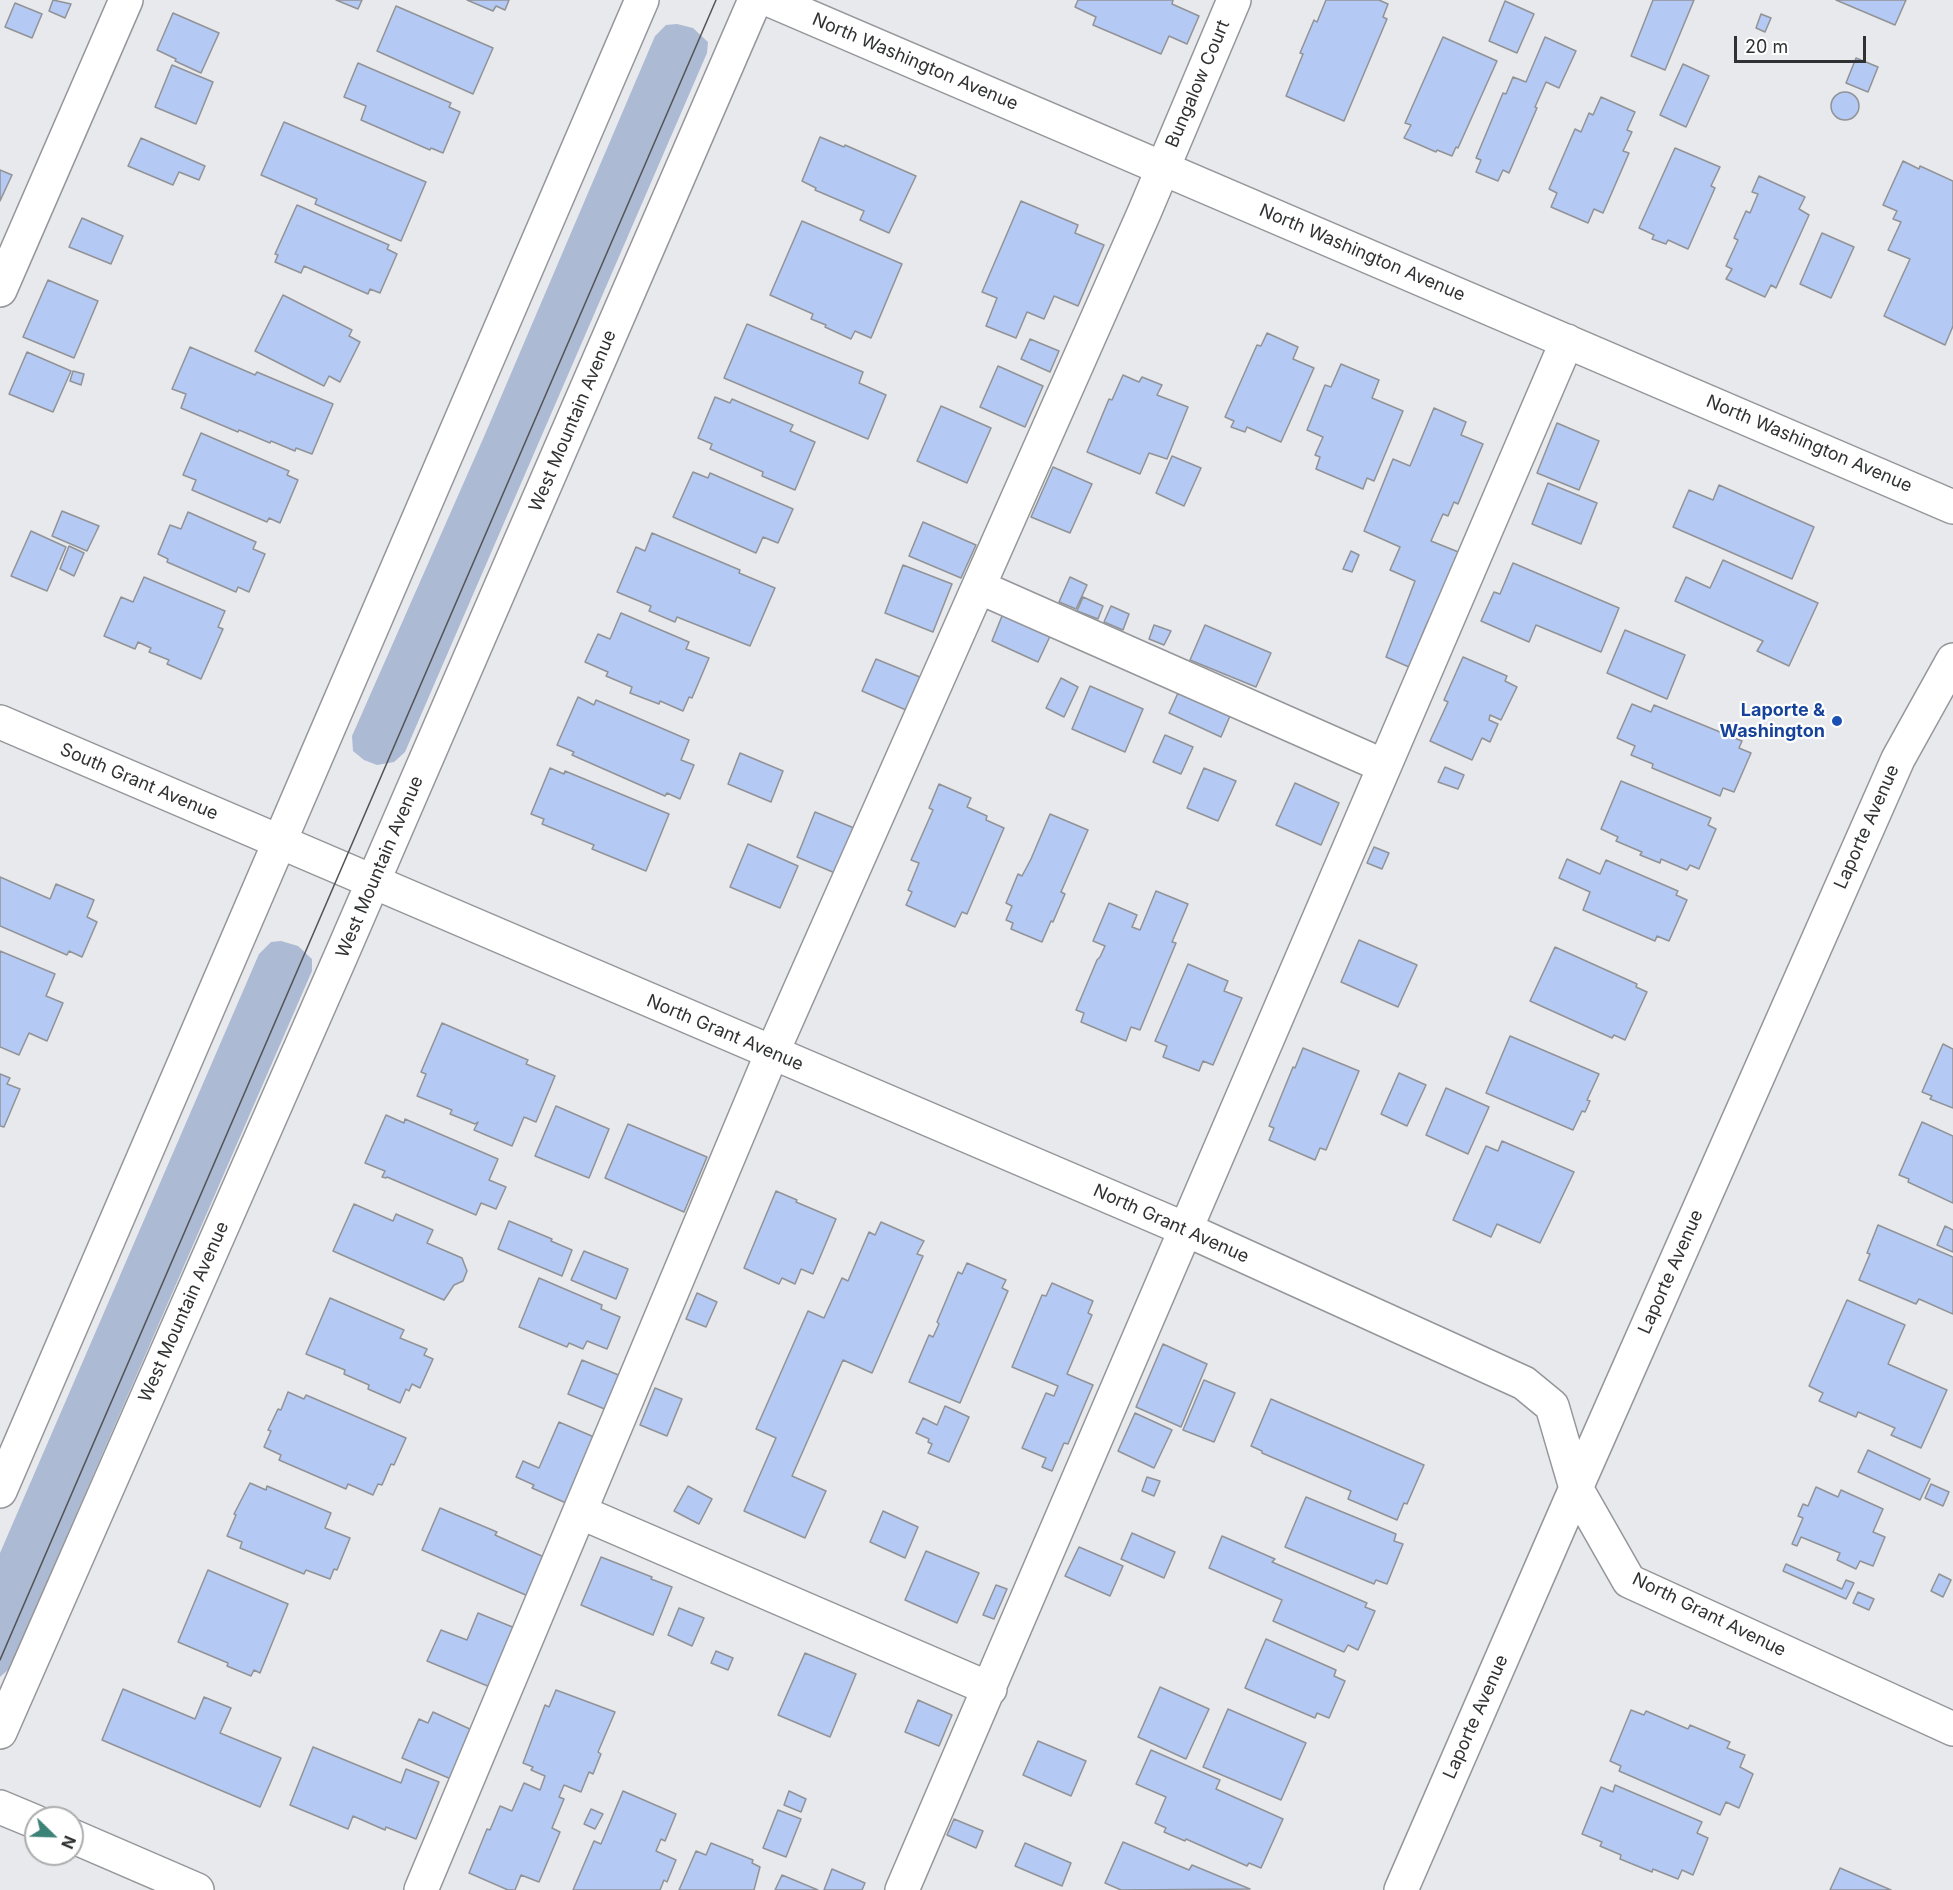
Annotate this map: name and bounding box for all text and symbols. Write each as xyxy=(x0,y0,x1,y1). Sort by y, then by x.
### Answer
street label: North Washington Avenue xyxy=(809,9,1021,115)
street label: Bungalow Court xyxy=(1161,17,1235,151)
scale bar xyxy=(1737,24,1869,62)
text: 20 m xyxy=(1745,36,1788,57)
street label: North Washington Avenue xyxy=(1256,200,1468,306)
street label: West Mountain Avenue xyxy=(525,327,621,515)
street label: North Washington Avenue xyxy=(1703,391,1915,497)
place label: Laporte & Washington xyxy=(1720,700,1825,742)
marker: Laporte & Washington xyxy=(1830,714,1844,728)
street label: South Grant Avenue xyxy=(57,739,221,825)
street label: Laporte Avenue xyxy=(1830,762,1904,892)
street label: West Mountain Avenue xyxy=(332,773,428,961)
street label: North Grant Avenue xyxy=(643,990,807,1076)
street label: North Grant Avenue xyxy=(1090,1180,1252,1268)
street label: Laporte Avenue xyxy=(1634,1207,1708,1337)
street label: West Mountain Avenue xyxy=(134,1218,234,1406)
street label: North Grant Avenue xyxy=(1629,1568,1789,1662)
street label: Laporte Avenue xyxy=(1439,1652,1513,1782)
north arrow xyxy=(24,1806,84,1866)
text: N xyxy=(57,1833,80,1852)

